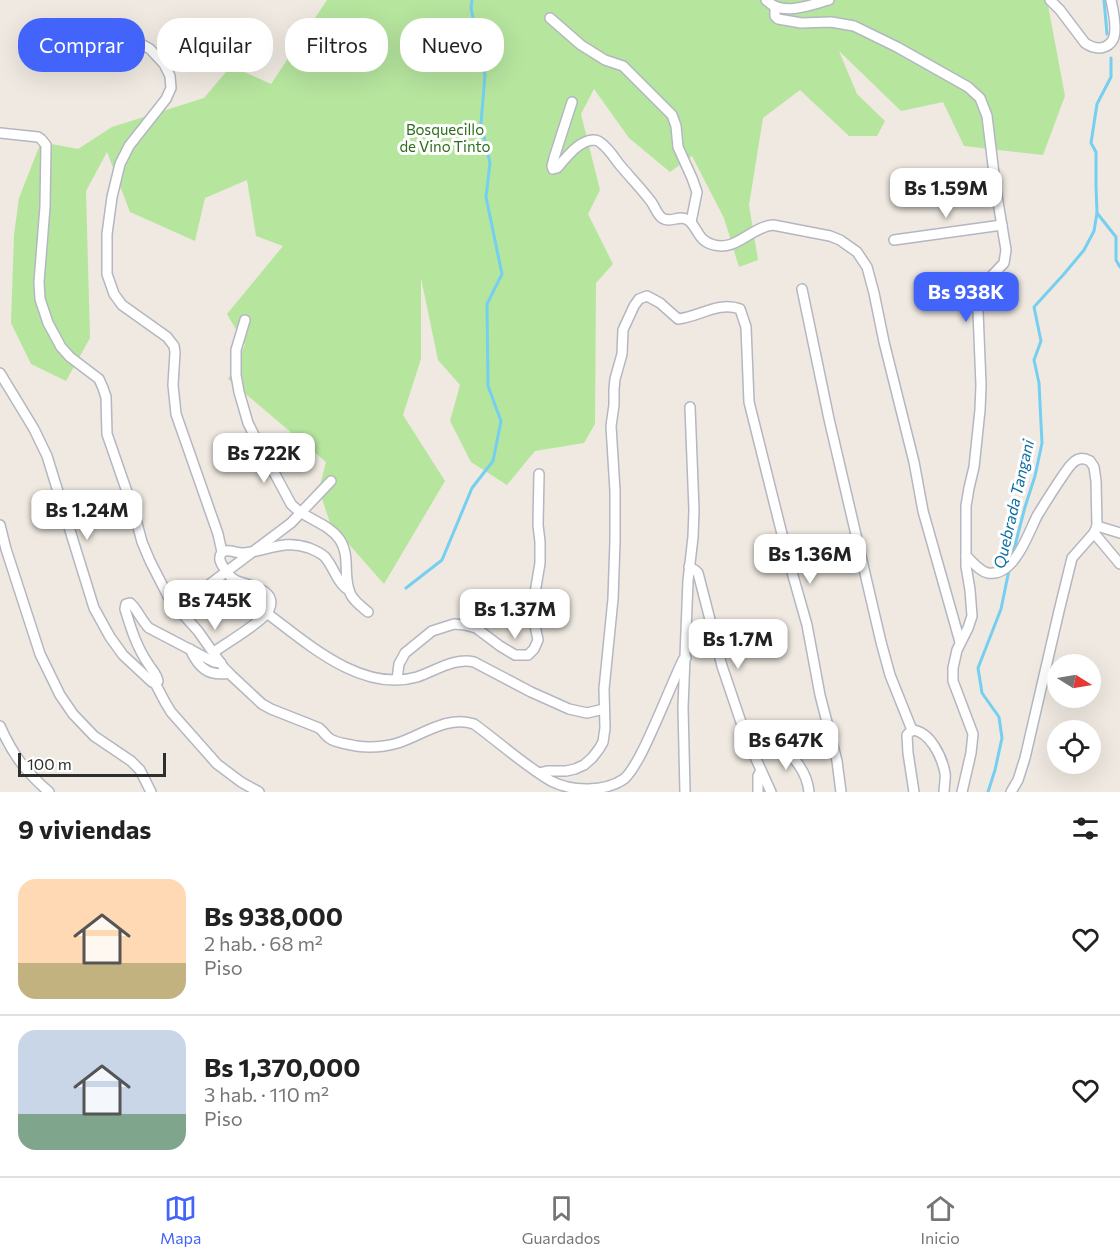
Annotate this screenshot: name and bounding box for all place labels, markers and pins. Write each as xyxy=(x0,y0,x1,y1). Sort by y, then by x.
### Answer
pin: Bs 1.59M xyxy=(884,168,1008,219)
pin: Bs 938K xyxy=(911,272,1021,323)
pin: Bs 722K xyxy=(209,433,319,484)
pin: Bs 1.24M xyxy=(25,490,149,541)
pin: Bs 1.36M xyxy=(748,534,872,585)
pin: Bs 745K xyxy=(160,580,270,631)
pin: Bs 1.37M xyxy=(453,589,577,640)
pin: Bs 1.7M xyxy=(683,619,793,670)
pin: Bs 647K xyxy=(731,720,841,771)

